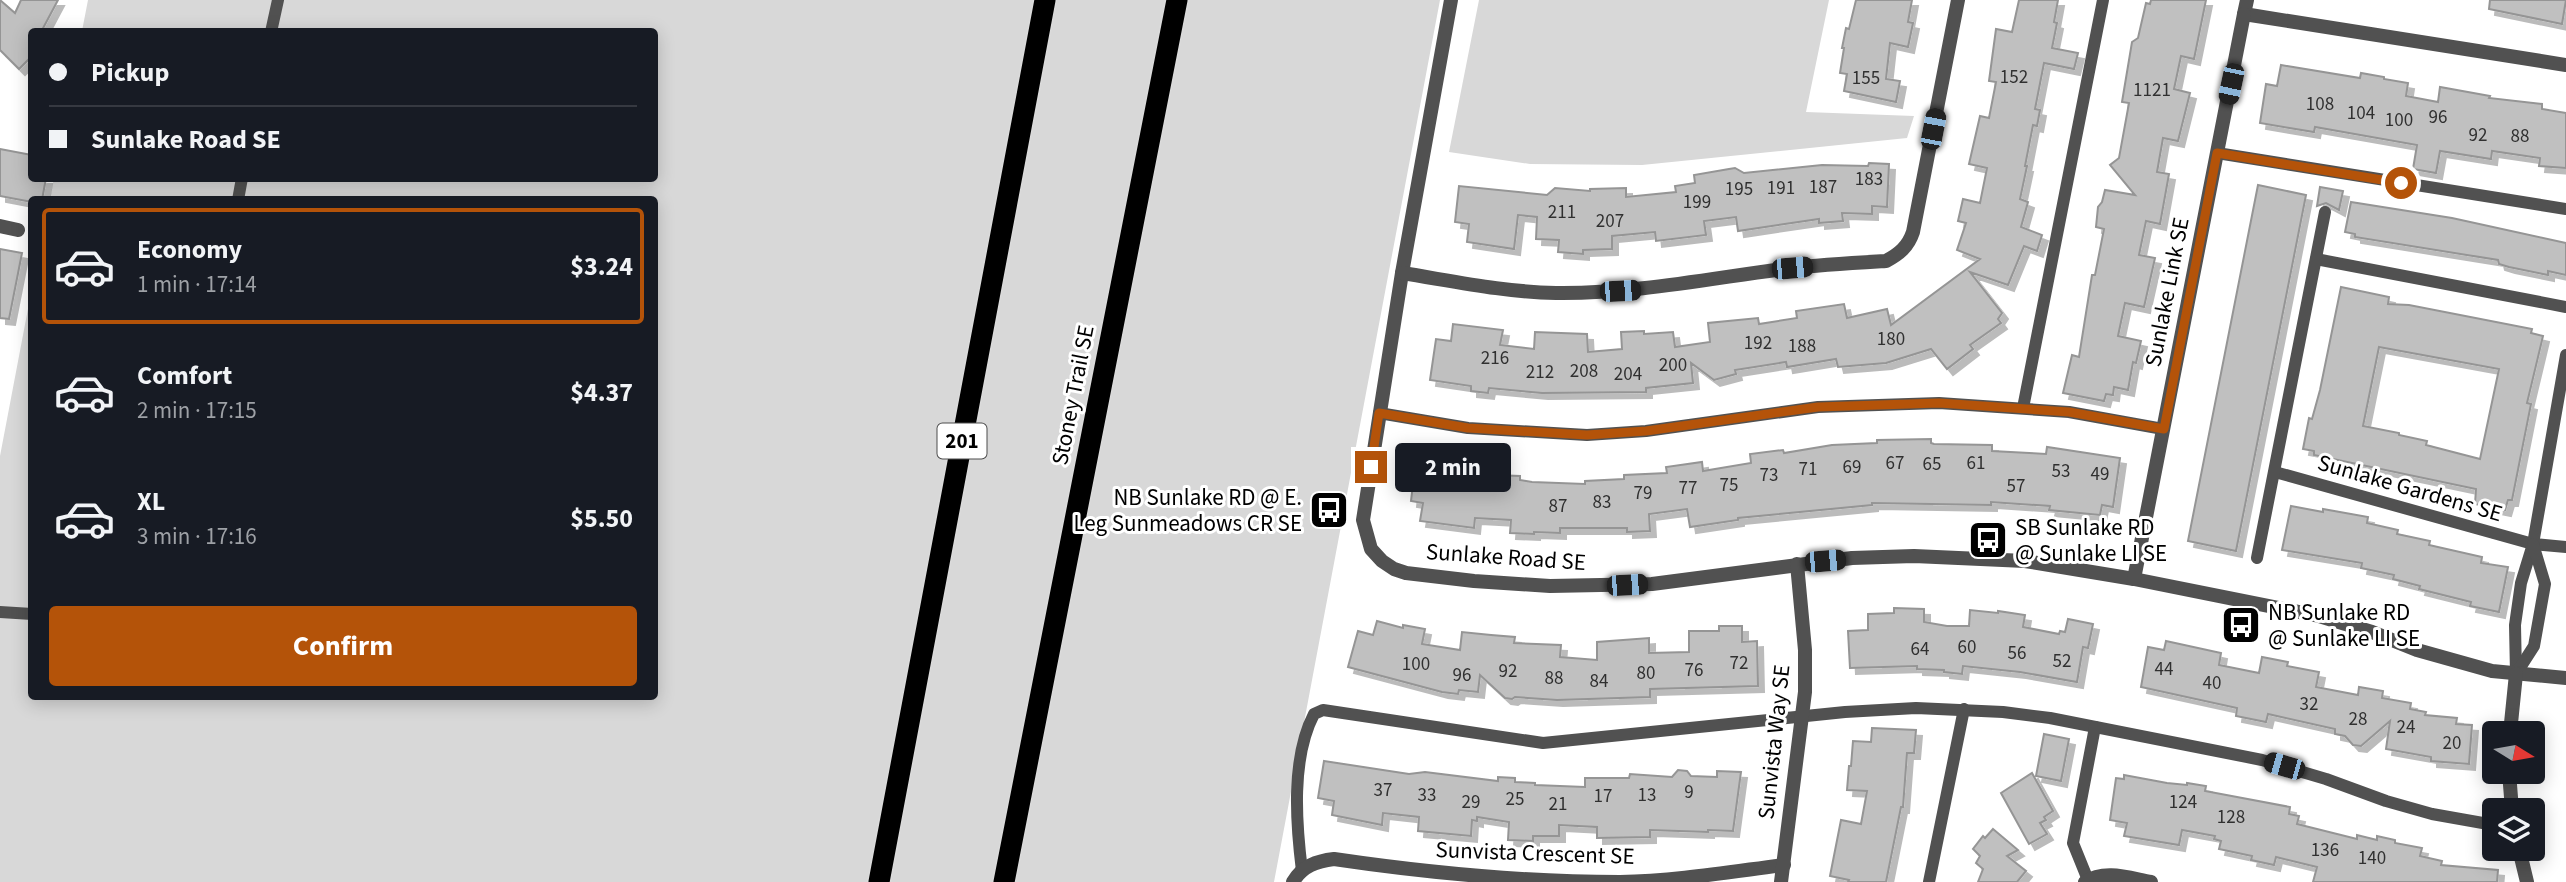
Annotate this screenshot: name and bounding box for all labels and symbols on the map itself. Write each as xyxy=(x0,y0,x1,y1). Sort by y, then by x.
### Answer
car xyxy=(2217,61,2246,107)
house number: 152 xyxy=(2000,64,2028,91)
house number: 155 xyxy=(1852,65,1880,92)
house number: 1121 xyxy=(2133,77,2171,104)
house number: 108 xyxy=(2306,91,2334,118)
house number: 104 xyxy=(2347,100,2375,127)
house number: 96 xyxy=(2429,104,2447,131)
car xyxy=(1919,106,1948,152)
house number: 100 xyxy=(2385,107,2413,134)
house number: 92 xyxy=(2469,122,2487,149)
house number: 88 xyxy=(2511,123,2529,150)
house number: 183 xyxy=(1855,166,1883,193)
route start xyxy=(2385,167,2417,199)
house number: 187 xyxy=(1809,174,1837,201)
house number: 191 xyxy=(1767,175,1795,202)
house number: 195 xyxy=(1725,176,1753,203)
house number: 199 xyxy=(1683,189,1711,216)
house number: 211 xyxy=(1548,199,1576,226)
house number: 207 xyxy=(1596,208,1624,235)
street label: Sunlake Link SE xyxy=(2136,214,2198,370)
car xyxy=(1771,256,1814,280)
car xyxy=(1599,279,1642,303)
street label: Stoney Trail SE xyxy=(1043,322,1103,468)
house number: 180 xyxy=(1877,326,1905,353)
house number: 192 xyxy=(1744,330,1772,357)
house number: 188 xyxy=(1788,333,1816,360)
house number: 216 xyxy=(1481,345,1509,372)
house number: 200 xyxy=(1659,352,1687,379)
house number: 208 xyxy=(1570,358,1598,385)
house number: 212 xyxy=(1526,359,1554,386)
house number: 204 xyxy=(1614,361,1642,388)
road number: 201 xyxy=(937,424,986,458)
callout: 2 min xyxy=(1396,442,1511,491)
street label: Sunlake Gardens SE xyxy=(2314,446,2506,530)
house number: 67 xyxy=(1886,450,1904,477)
house number: 61 xyxy=(1967,450,1985,477)
route end xyxy=(1355,451,1387,483)
house number: 65 xyxy=(1923,451,1941,478)
house number: 69 xyxy=(1843,454,1861,481)
house number: 71 xyxy=(1799,456,1817,483)
house number: 53 xyxy=(2052,458,2070,485)
house number: 49 xyxy=(2091,461,2109,488)
house number: 73 xyxy=(1760,462,1778,489)
house number: 75 xyxy=(1720,472,1738,499)
house number: 57 xyxy=(2007,473,2025,500)
house number: 77 xyxy=(1679,475,1697,502)
house number: 79 xyxy=(1634,480,1652,507)
place label: NB Sunlake RD @ E. Leg Sunmeadows CR SE xyxy=(1073,481,1302,540)
bus stop icon: NB Sunlake RD @ E. Leg Sunmeadows CR SE xyxy=(1308,489,1350,531)
house number: 83 xyxy=(1593,489,1611,516)
house number: 87 xyxy=(1549,493,1567,520)
place label: SB Sunlake RD @ Sunlake LI SE xyxy=(2015,511,2167,570)
bus stop icon: SB Sunlake RD @ Sunlake LI SE xyxy=(1967,519,2009,561)
street label: Sunlake Road SE xyxy=(1425,535,1587,579)
car xyxy=(1804,549,1847,573)
car xyxy=(1606,573,1649,597)
place label: NB Sunlake RD @ Sunlake LI SE xyxy=(2268,596,2420,655)
bus stop icon: NB Sunlake RD @ Sunlake LI SE xyxy=(2220,604,2262,646)
house number: 60 xyxy=(1958,634,1976,661)
house number: 64 xyxy=(1911,636,1929,663)
house number: 56 xyxy=(2008,640,2026,667)
house number: 52 xyxy=(2053,648,2071,675)
house number: 72 xyxy=(1730,650,1748,677)
house number: 100 xyxy=(1402,651,1430,678)
house number: 44 xyxy=(2155,656,2173,683)
house number: 76 xyxy=(1685,657,1703,684)
house number: 92 xyxy=(1499,658,1517,685)
house number: 80 xyxy=(1637,660,1655,687)
house number: 96 xyxy=(1453,662,1471,689)
street label: Sunvista Way SE xyxy=(1749,663,1799,821)
house number: 88 xyxy=(1545,665,1563,692)
house number: 84 xyxy=(1590,668,1608,695)
house number: 40 xyxy=(2203,670,2221,697)
house number: 32 xyxy=(2300,691,2318,718)
house number: 28 xyxy=(2349,706,2367,733)
house number: 24 xyxy=(2397,714,2415,741)
north arrow xyxy=(2482,721,2544,784)
house number: 20 xyxy=(2443,730,2461,757)
car xyxy=(2261,750,2308,782)
house number: 37 xyxy=(1374,777,1392,804)
house number: 9 xyxy=(1684,779,1694,806)
house number: 33 xyxy=(1418,782,1436,809)
house number: 13 xyxy=(1638,782,1656,809)
house number: 17 xyxy=(1594,783,1612,810)
house number: 25 xyxy=(1506,786,1524,813)
house number: 29 xyxy=(1462,789,1480,816)
house number: 124 xyxy=(2169,789,2197,816)
house number: 21 xyxy=(1549,791,1567,818)
house number: 128 xyxy=(2217,804,2245,831)
street label: Sunvista Crescent SE xyxy=(1435,833,1635,873)
house number: 136 xyxy=(2311,837,2339,864)
house number: 140 xyxy=(2358,845,2386,872)

